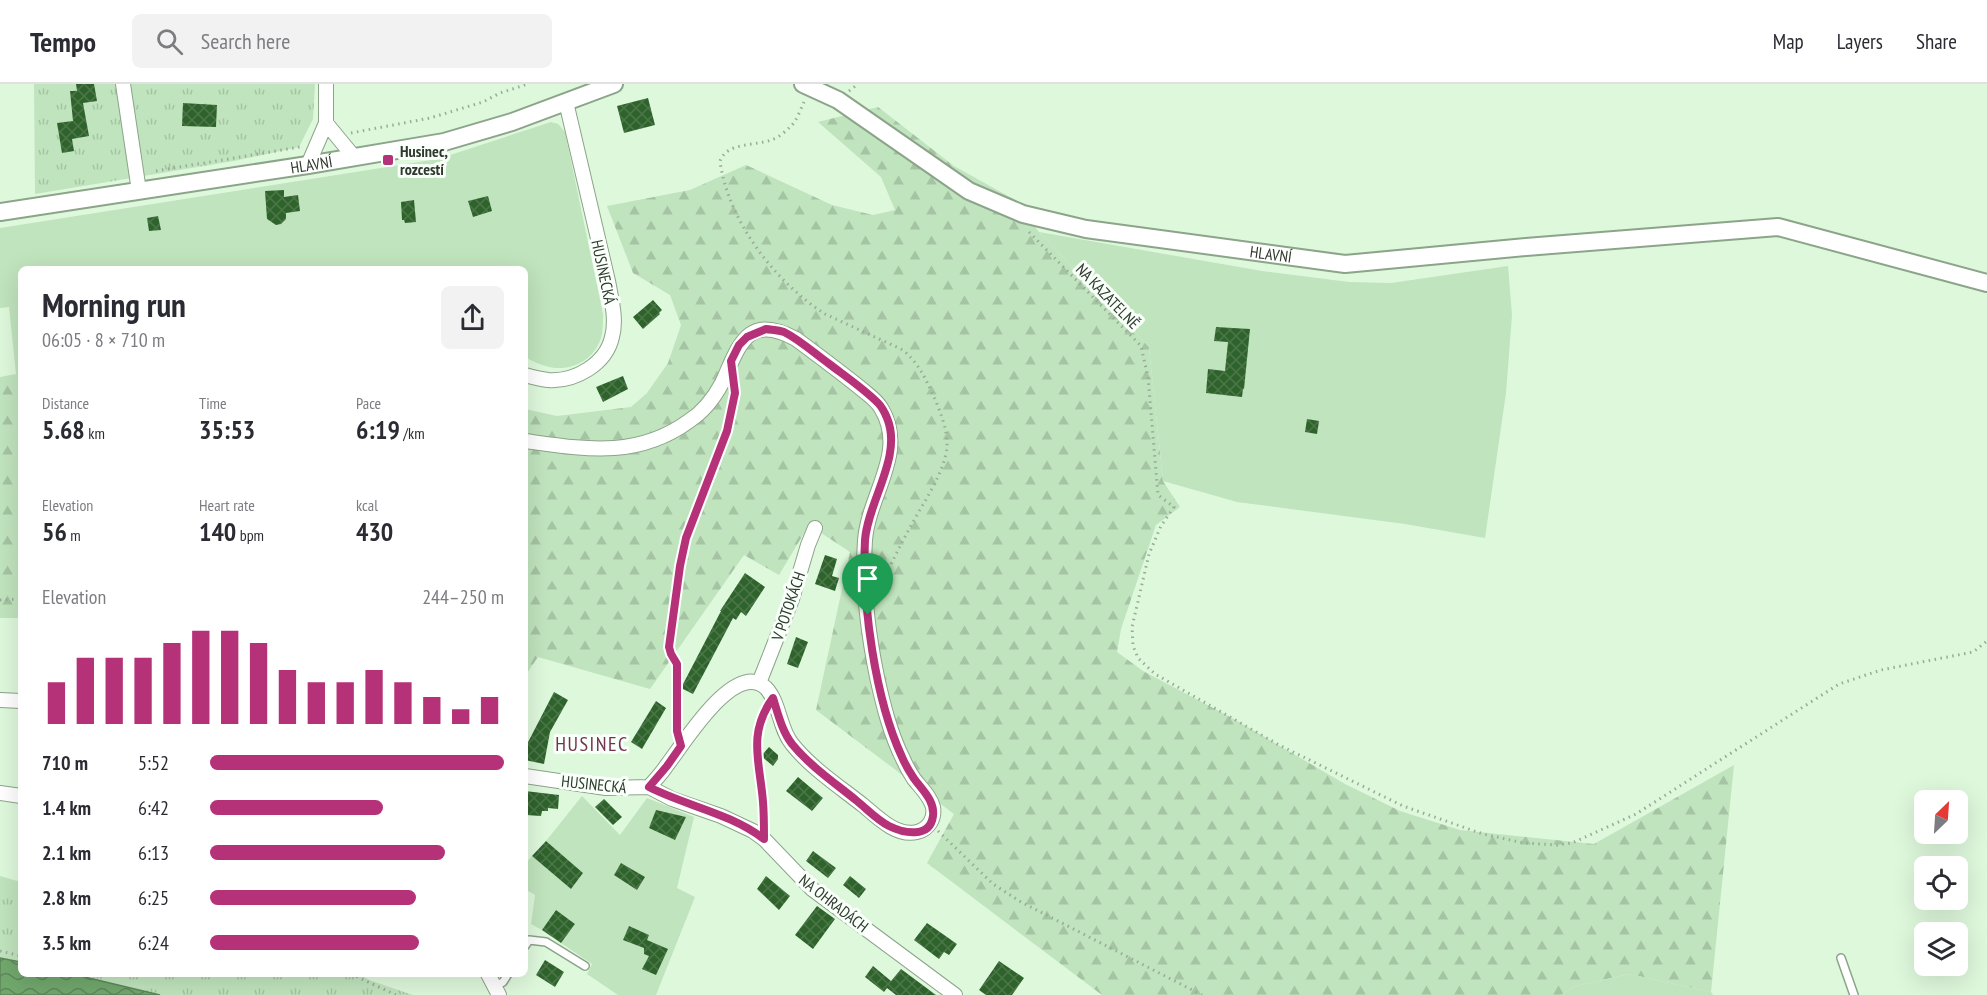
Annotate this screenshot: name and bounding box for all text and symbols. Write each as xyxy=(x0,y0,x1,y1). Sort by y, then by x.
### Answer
search box xyxy=(132,14,552,68)
text: Tempo xyxy=(30,23,96,60)
icon: search xyxy=(153,25,186,58)
text: Search here xyxy=(201,27,290,55)
text: Map xyxy=(1773,28,1804,55)
text: Layers xyxy=(1837,28,1883,55)
text: Share xyxy=(1916,28,1957,55)
place label: Husinec, rozcestí xyxy=(400,141,448,179)
street label: HLAVNÍ xyxy=(289,151,334,178)
marker: Husinec, rozcestí xyxy=(381,153,395,167)
street label: HUSINECKÁ xyxy=(587,238,621,306)
street label: HLAVNÍ xyxy=(1249,241,1293,267)
street label: NA KAZATELNĚ xyxy=(1072,259,1144,333)
text: Morning run xyxy=(42,283,186,326)
button: share xyxy=(441,286,504,349)
text: 06:05 · 8 × 710 m xyxy=(42,327,165,353)
text: Distance xyxy=(42,393,89,413)
text: Time xyxy=(199,393,227,413)
text: Pace xyxy=(356,393,381,413)
text: 5.68 xyxy=(42,413,85,446)
text: 35:53 xyxy=(199,413,255,446)
text: 6:19 xyxy=(356,413,400,446)
text: km xyxy=(85,423,105,443)
text: /km xyxy=(400,423,425,443)
text: Elevation xyxy=(42,495,93,515)
text: Heart rate xyxy=(199,495,255,515)
text: kcal xyxy=(356,495,378,515)
text: 56 xyxy=(42,515,67,548)
text: 140 xyxy=(199,515,236,548)
text: 430 xyxy=(356,515,393,548)
text: m xyxy=(67,525,81,545)
text: bpm xyxy=(236,525,264,545)
pin xyxy=(842,553,893,615)
icon: arrive xyxy=(851,562,884,595)
street label: V POTOKÁCH xyxy=(767,569,809,644)
text: Elevation xyxy=(42,584,106,610)
text: 244–250 m xyxy=(422,584,504,610)
district label: HUSINEC xyxy=(555,731,629,757)
text: 710 m xyxy=(42,750,88,776)
text: 5:52 xyxy=(138,750,169,776)
street label: HUSINECKÁ xyxy=(560,771,628,797)
north arrow xyxy=(1914,790,1968,844)
map controls xyxy=(1914,790,1968,976)
text: 1.4 km xyxy=(42,795,91,821)
text: 6:42 xyxy=(138,795,169,821)
text: 2.1 km xyxy=(42,840,91,866)
text: 6:13 xyxy=(138,840,169,866)
button: locate xyxy=(1914,856,1968,910)
street label: NA OHRADÁCH xyxy=(795,870,873,936)
text: 2.8 km xyxy=(42,885,91,911)
text: 6:25 xyxy=(138,885,169,911)
button: layers xyxy=(1914,922,1968,976)
text: 3.5 km xyxy=(42,930,91,956)
text: 6:24 xyxy=(138,930,169,956)

